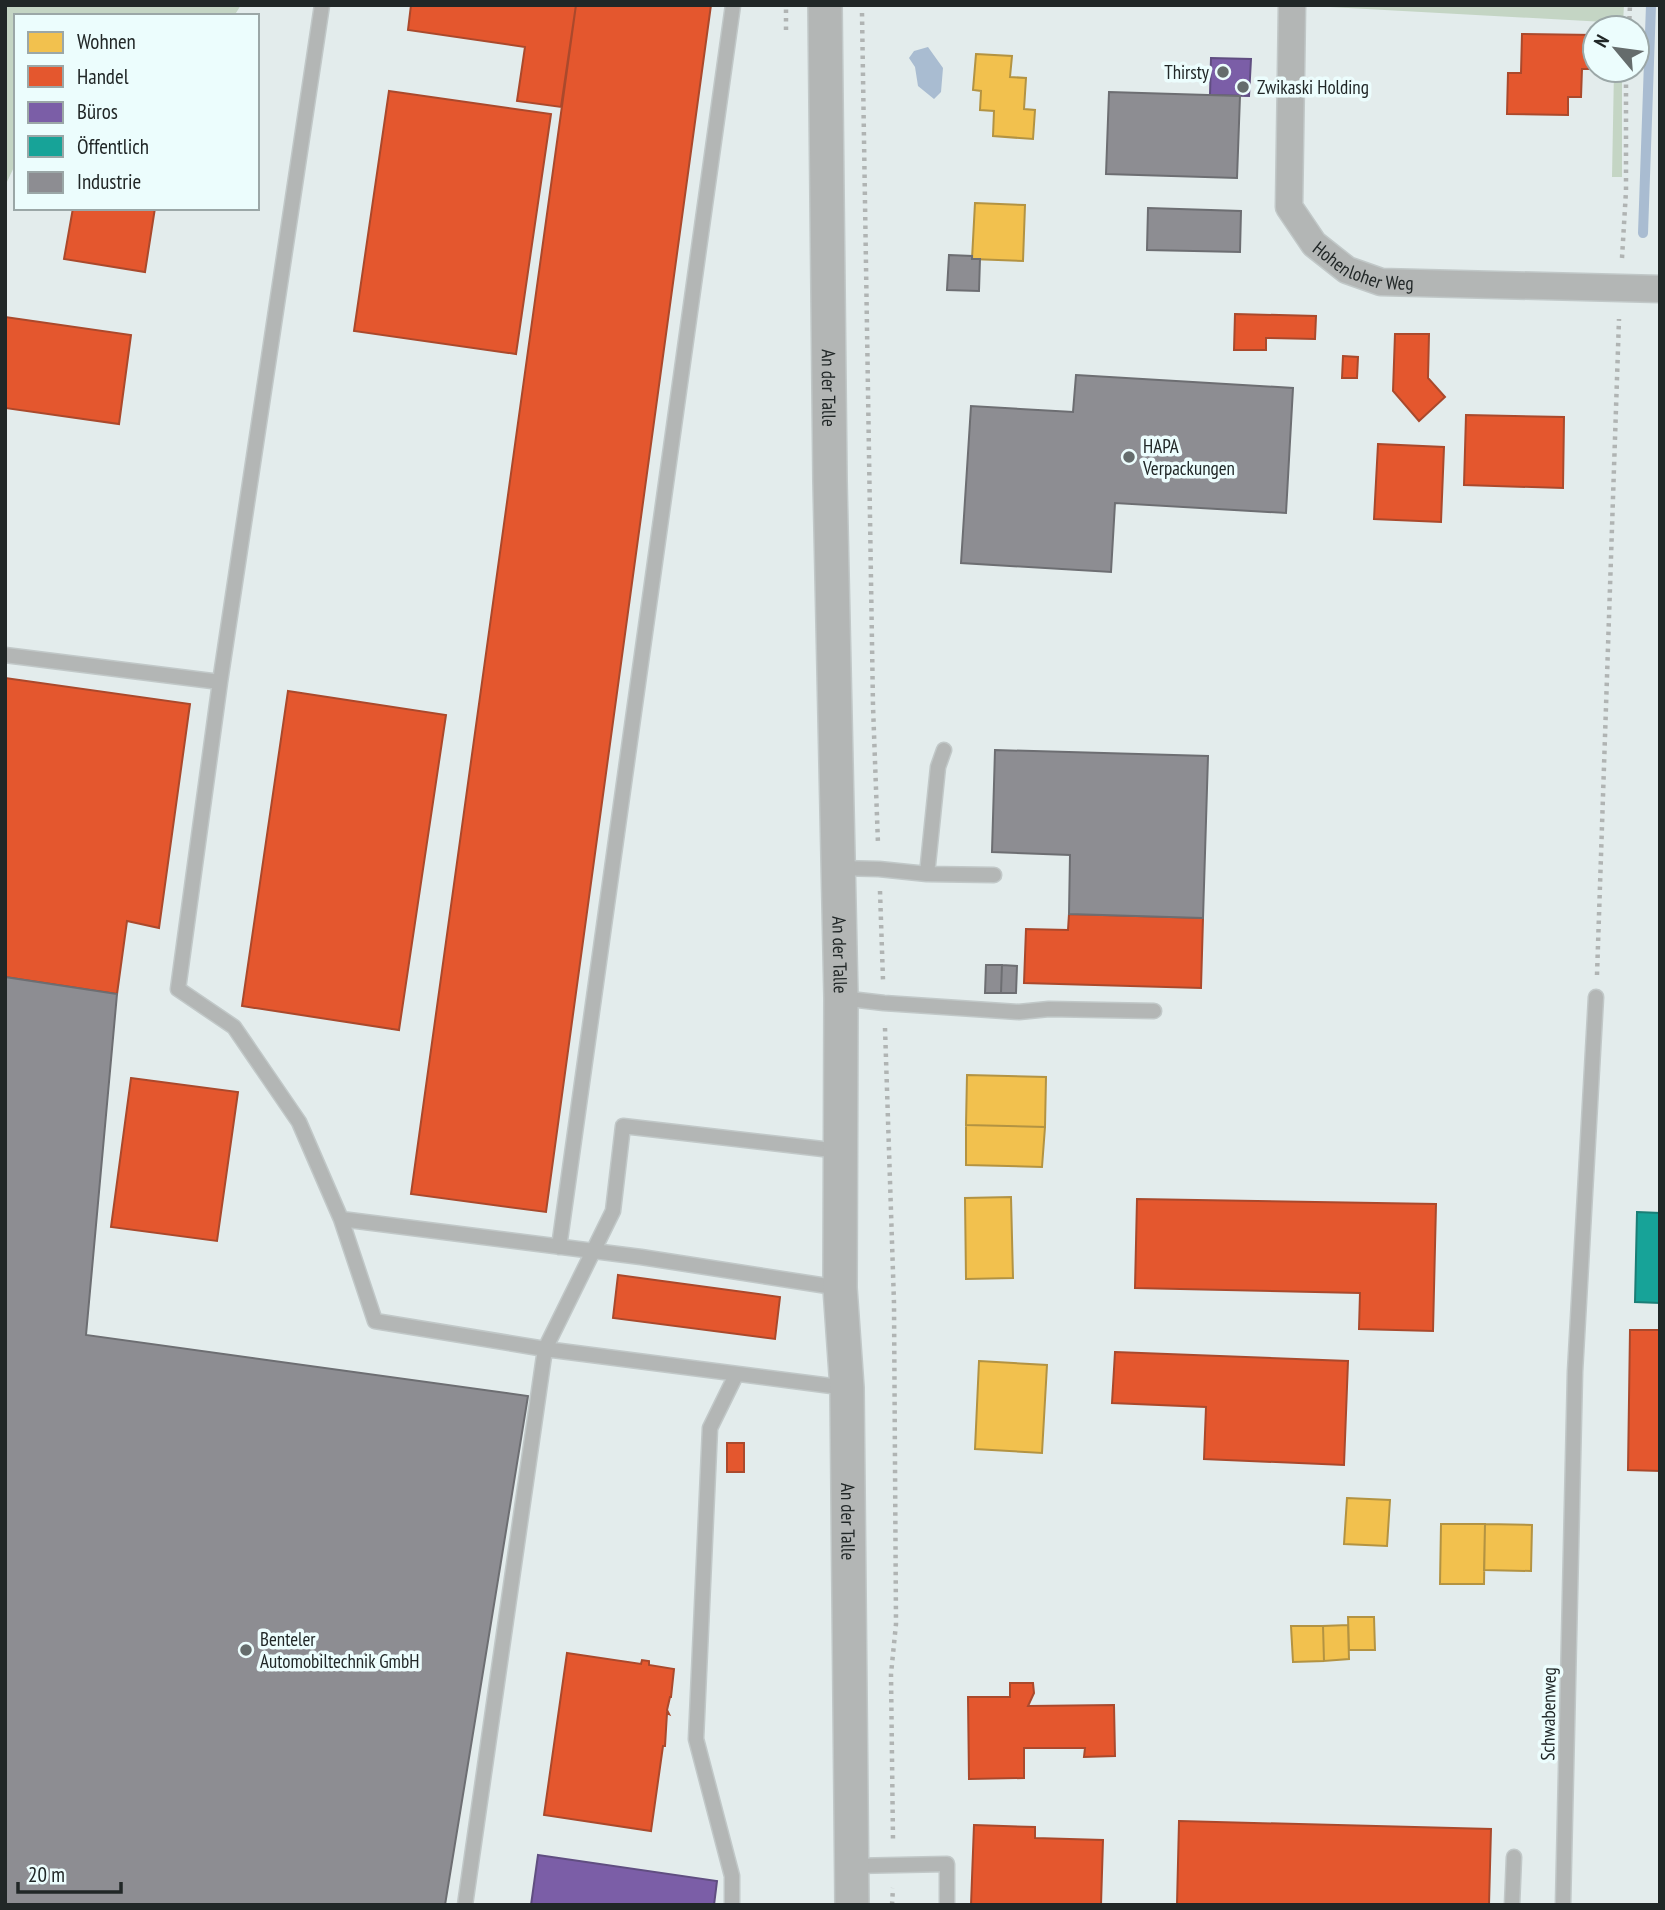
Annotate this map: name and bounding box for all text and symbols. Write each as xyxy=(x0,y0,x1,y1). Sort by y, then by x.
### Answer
legend xyxy=(14,14,259,210)
north arrow xyxy=(1581,14,1651,84)
text: Wohnen xyxy=(77,28,136,55)
text: N xyxy=(1588,30,1614,51)
place label: Thirsty xyxy=(1164,60,1210,84)
text: Handel xyxy=(77,63,129,90)
marker: Thirsty xyxy=(1215,64,1231,80)
place label: Zwikaski Holding xyxy=(1257,75,1369,99)
marker: Zwikaski Holding xyxy=(1235,79,1251,95)
text: Büros xyxy=(77,98,118,125)
text: Öffentlich xyxy=(77,133,149,160)
text: Industrie xyxy=(77,168,141,195)
street label: Hohenloher Weg xyxy=(1308,236,1414,295)
street label: An der Talle xyxy=(817,349,841,427)
place label: HAPA Verpackungen xyxy=(1142,434,1235,480)
marker: HAPA Verpackungen xyxy=(1121,449,1137,465)
street label: An der Talle xyxy=(827,916,853,994)
street label: An der Talle xyxy=(836,1483,861,1561)
place label: Benteler Automobiltechnik GmbH xyxy=(260,1627,419,1673)
marker: Benteler Automobiltechnik GmbH xyxy=(238,1642,254,1658)
street label: Schwabenweg xyxy=(1535,1667,1561,1761)
scale bar xyxy=(18,1850,121,1894)
text: 20 m xyxy=(28,1861,65,1888)

